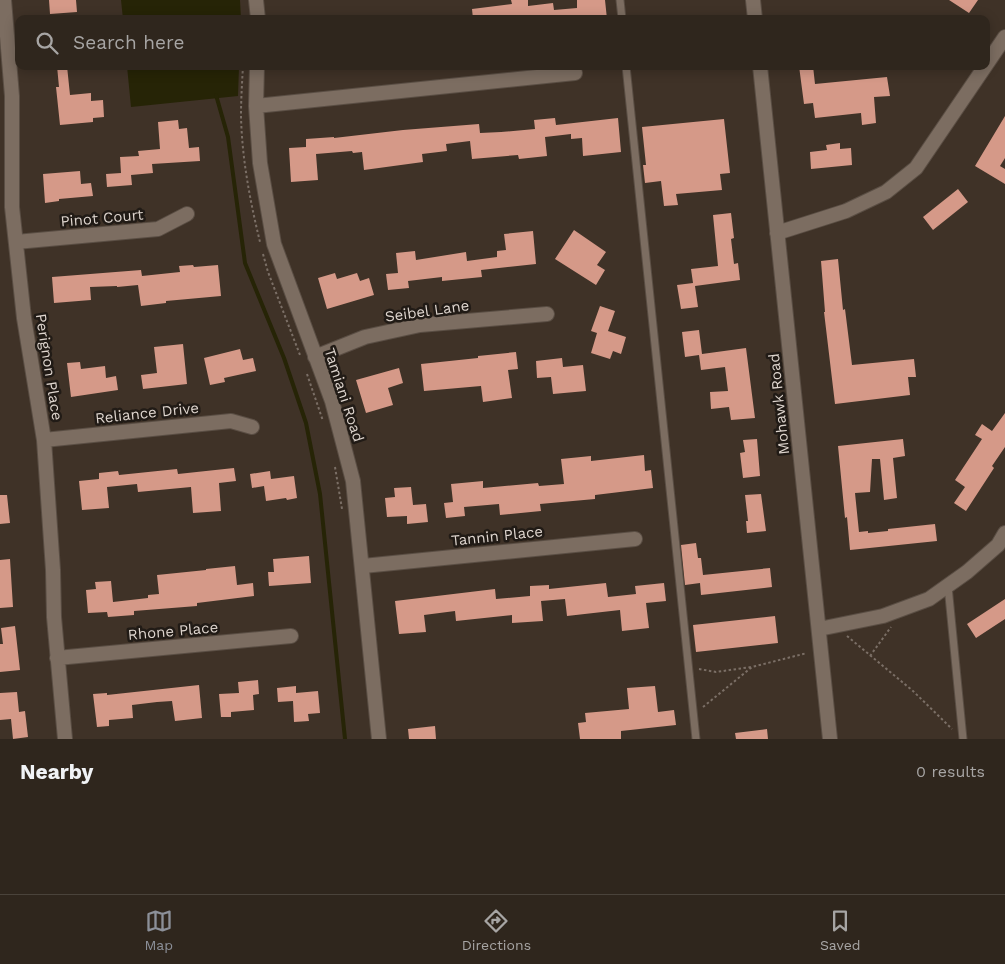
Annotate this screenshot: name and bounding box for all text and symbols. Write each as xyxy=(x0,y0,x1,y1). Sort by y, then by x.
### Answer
search box xyxy=(15,15,990,70)
icon: search xyxy=(33,29,61,57)
text: Search here xyxy=(73,31,184,54)
street label: Pinot Court xyxy=(60,205,145,231)
street label: Seibel Lane xyxy=(384,296,470,326)
street label: Perignon Place xyxy=(32,312,66,422)
street label: Tamiani Road xyxy=(320,346,368,444)
street label: Mohawk Road xyxy=(765,352,793,456)
street label: Reliance Drive xyxy=(94,399,200,427)
street label: Tannin Place xyxy=(450,522,544,550)
street label: Rhone Place xyxy=(127,618,219,644)
text: Nearby xyxy=(20,759,93,784)
text: 0 results xyxy=(916,762,985,781)
tab: Map xyxy=(144,907,173,953)
tab: Directions xyxy=(462,907,531,953)
tab: Saved xyxy=(820,907,861,953)

